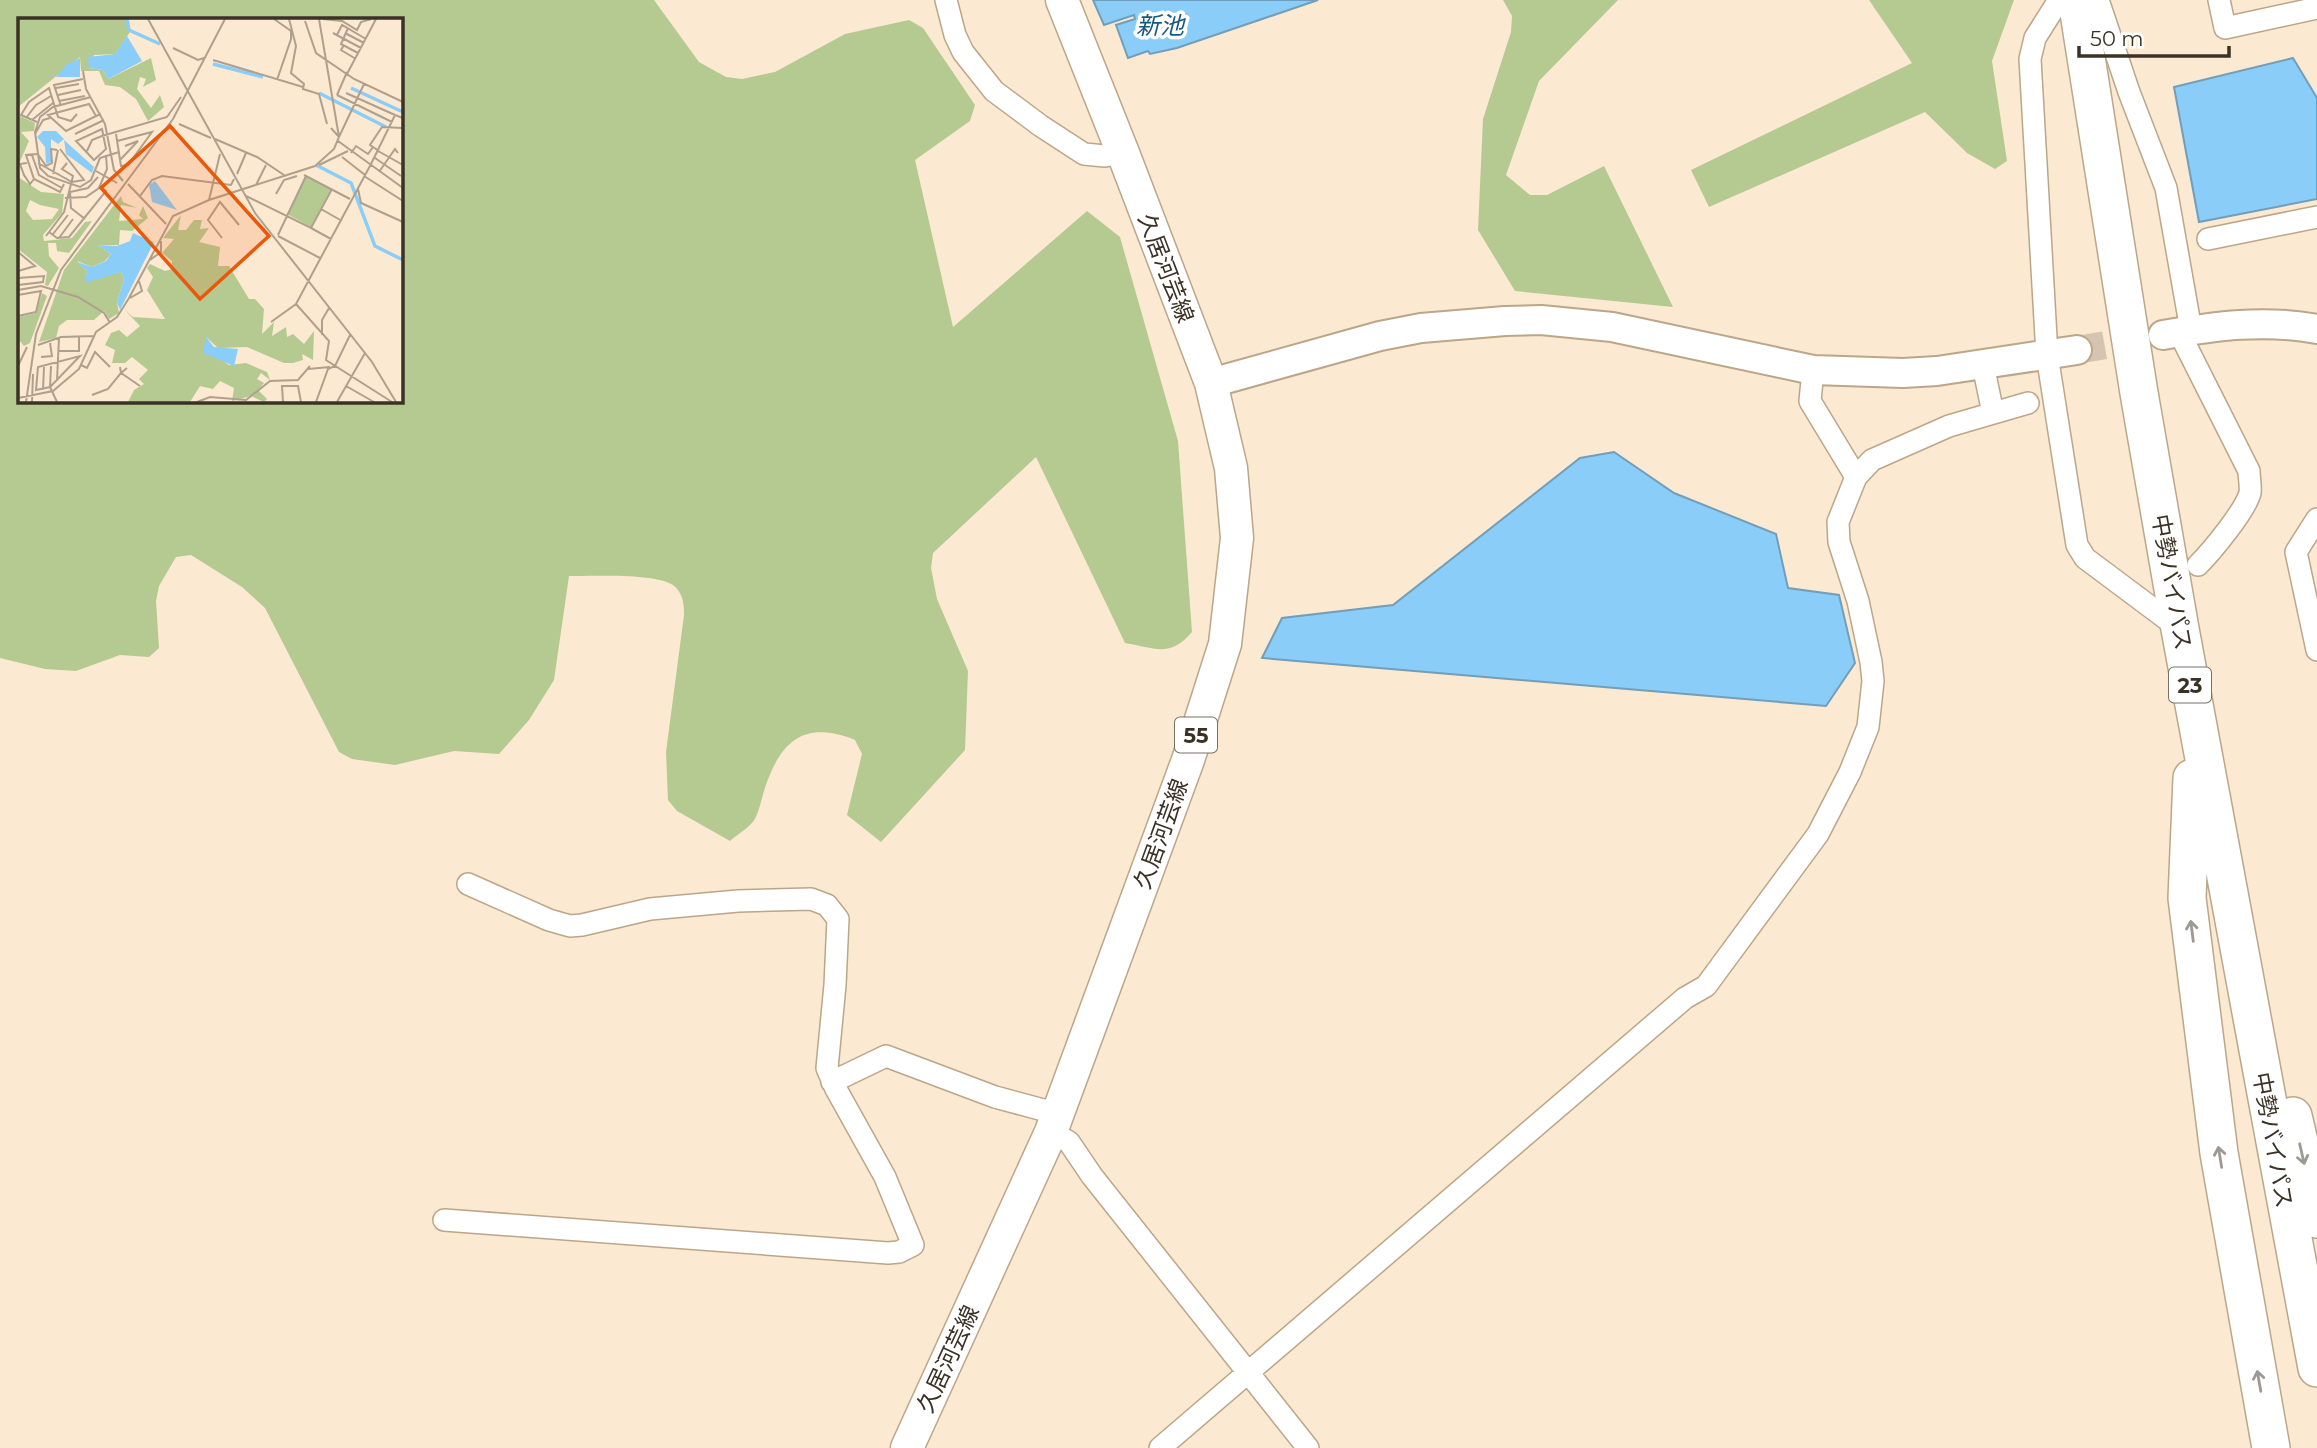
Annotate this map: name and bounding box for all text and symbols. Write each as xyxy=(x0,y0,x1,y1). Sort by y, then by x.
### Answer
water label: 新池 xyxy=(1136,11,1186,40)
scale bar xyxy=(2079,14,2230,58)
inset map xyxy=(18,18,402,402)
text: 50 m xyxy=(2090,26,2144,51)
street label: 久居河芸線 xyxy=(1132,209,1200,327)
street label: 中勢バイパス xyxy=(2146,512,2198,652)
road number: 23 xyxy=(2169,668,2211,702)
road number: 55 xyxy=(1175,718,1217,752)
street label: 久居河芸線 xyxy=(1128,775,1194,893)
one-way arrow xyxy=(2185,920,2198,943)
street label: 中勢バイパス xyxy=(2247,1070,2299,1210)
one-way arrow xyxy=(2296,1142,2309,1165)
one-way arrow xyxy=(2213,1146,2226,1169)
street label: 久居河芸線 xyxy=(911,1301,985,1417)
one-way arrow xyxy=(2252,1370,2265,1393)

